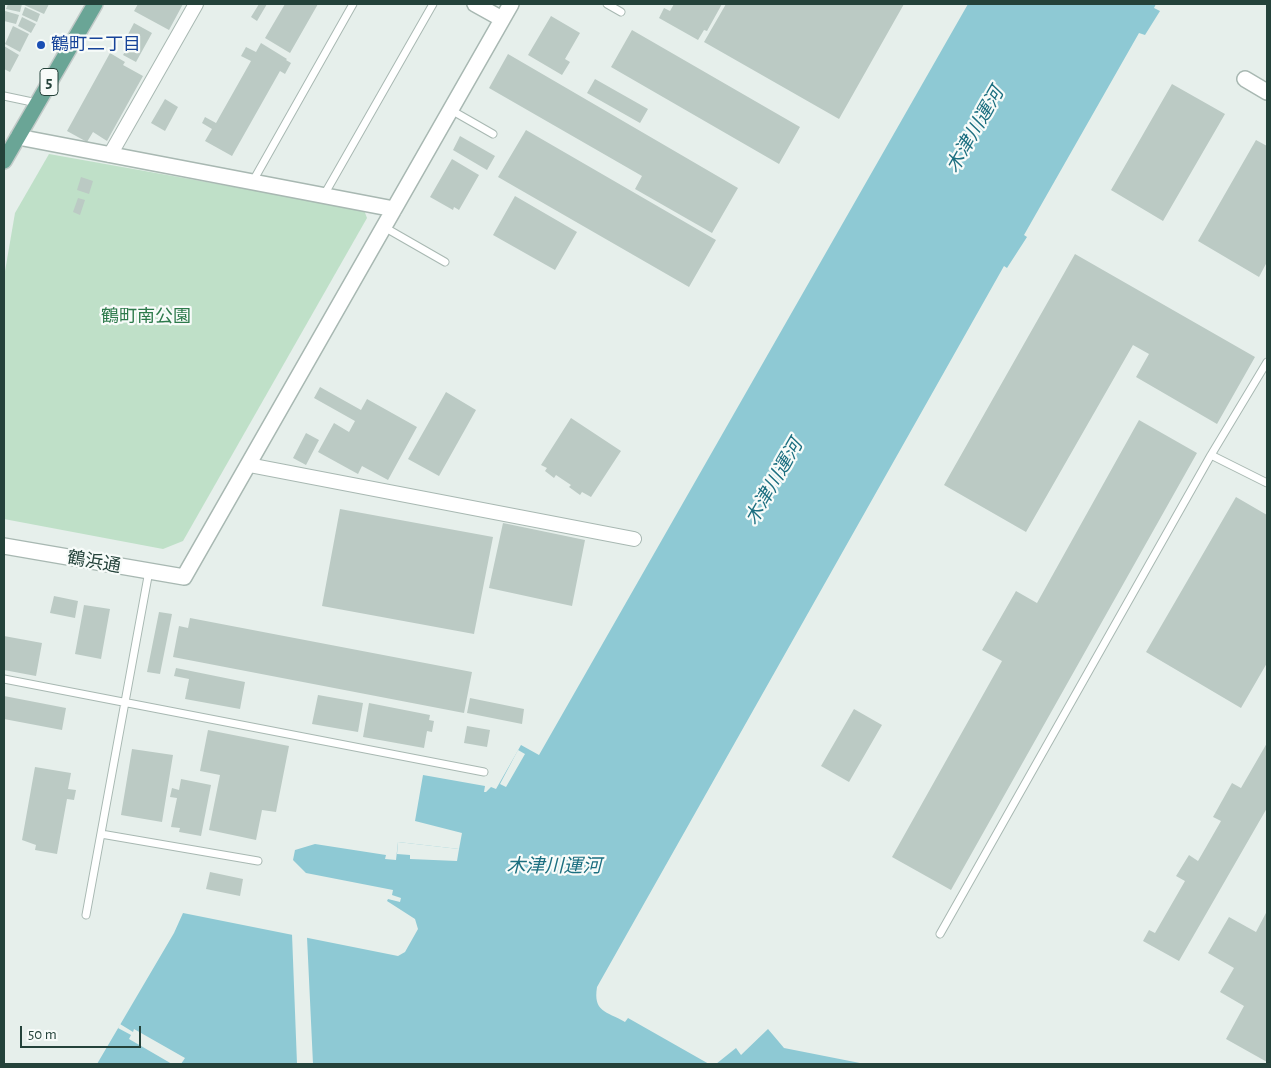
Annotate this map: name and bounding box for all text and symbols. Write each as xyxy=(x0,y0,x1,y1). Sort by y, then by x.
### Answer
place label: 鶴町二丁目 xyxy=(51,34,141,56)
marker: 鶴町二丁目 xyxy=(35,39,47,51)
road number: 5 xyxy=(40,68,58,95)
water label: 木津川運河 xyxy=(941,83,1009,177)
park label: 鶴町南公園 xyxy=(101,306,191,328)
water label: 木津川運河 xyxy=(740,435,808,529)
street label: 鶴浜通 xyxy=(66,547,122,577)
water label: 木津川運河 xyxy=(507,855,601,877)
scale bar xyxy=(22,1016,144,1048)
text: 50 m xyxy=(28,1027,57,1042)

